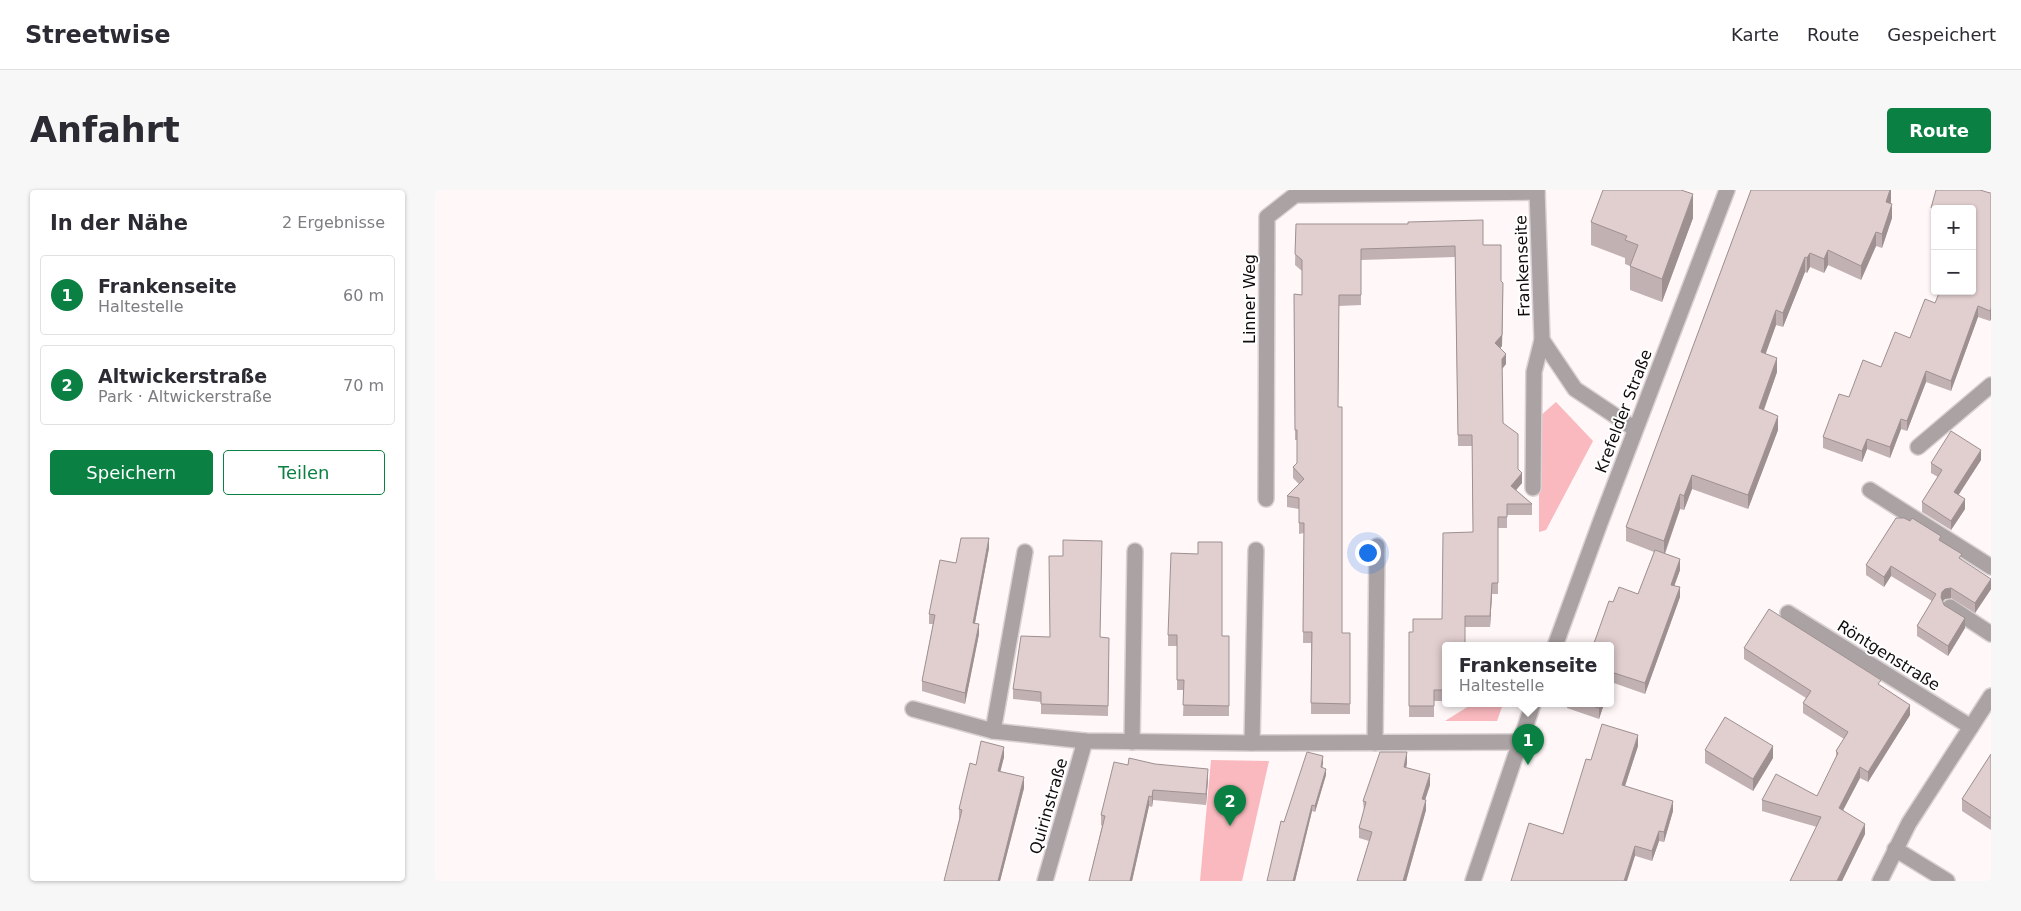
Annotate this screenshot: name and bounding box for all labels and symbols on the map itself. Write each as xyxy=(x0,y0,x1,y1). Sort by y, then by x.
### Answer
street label: Frankenseite xyxy=(1511,215,1534,317)
street label: Linner Weg xyxy=(1240,254,1259,344)
street label: Krefelder Straße xyxy=(1591,347,1656,476)
your location xyxy=(1355,540,1381,566)
street label: Röntgenstraße xyxy=(1834,616,1944,695)
pin: 1 xyxy=(1512,724,1544,765)
street label: Quirinstraße xyxy=(1026,756,1071,856)
pin: 2 xyxy=(1214,785,1246,826)

